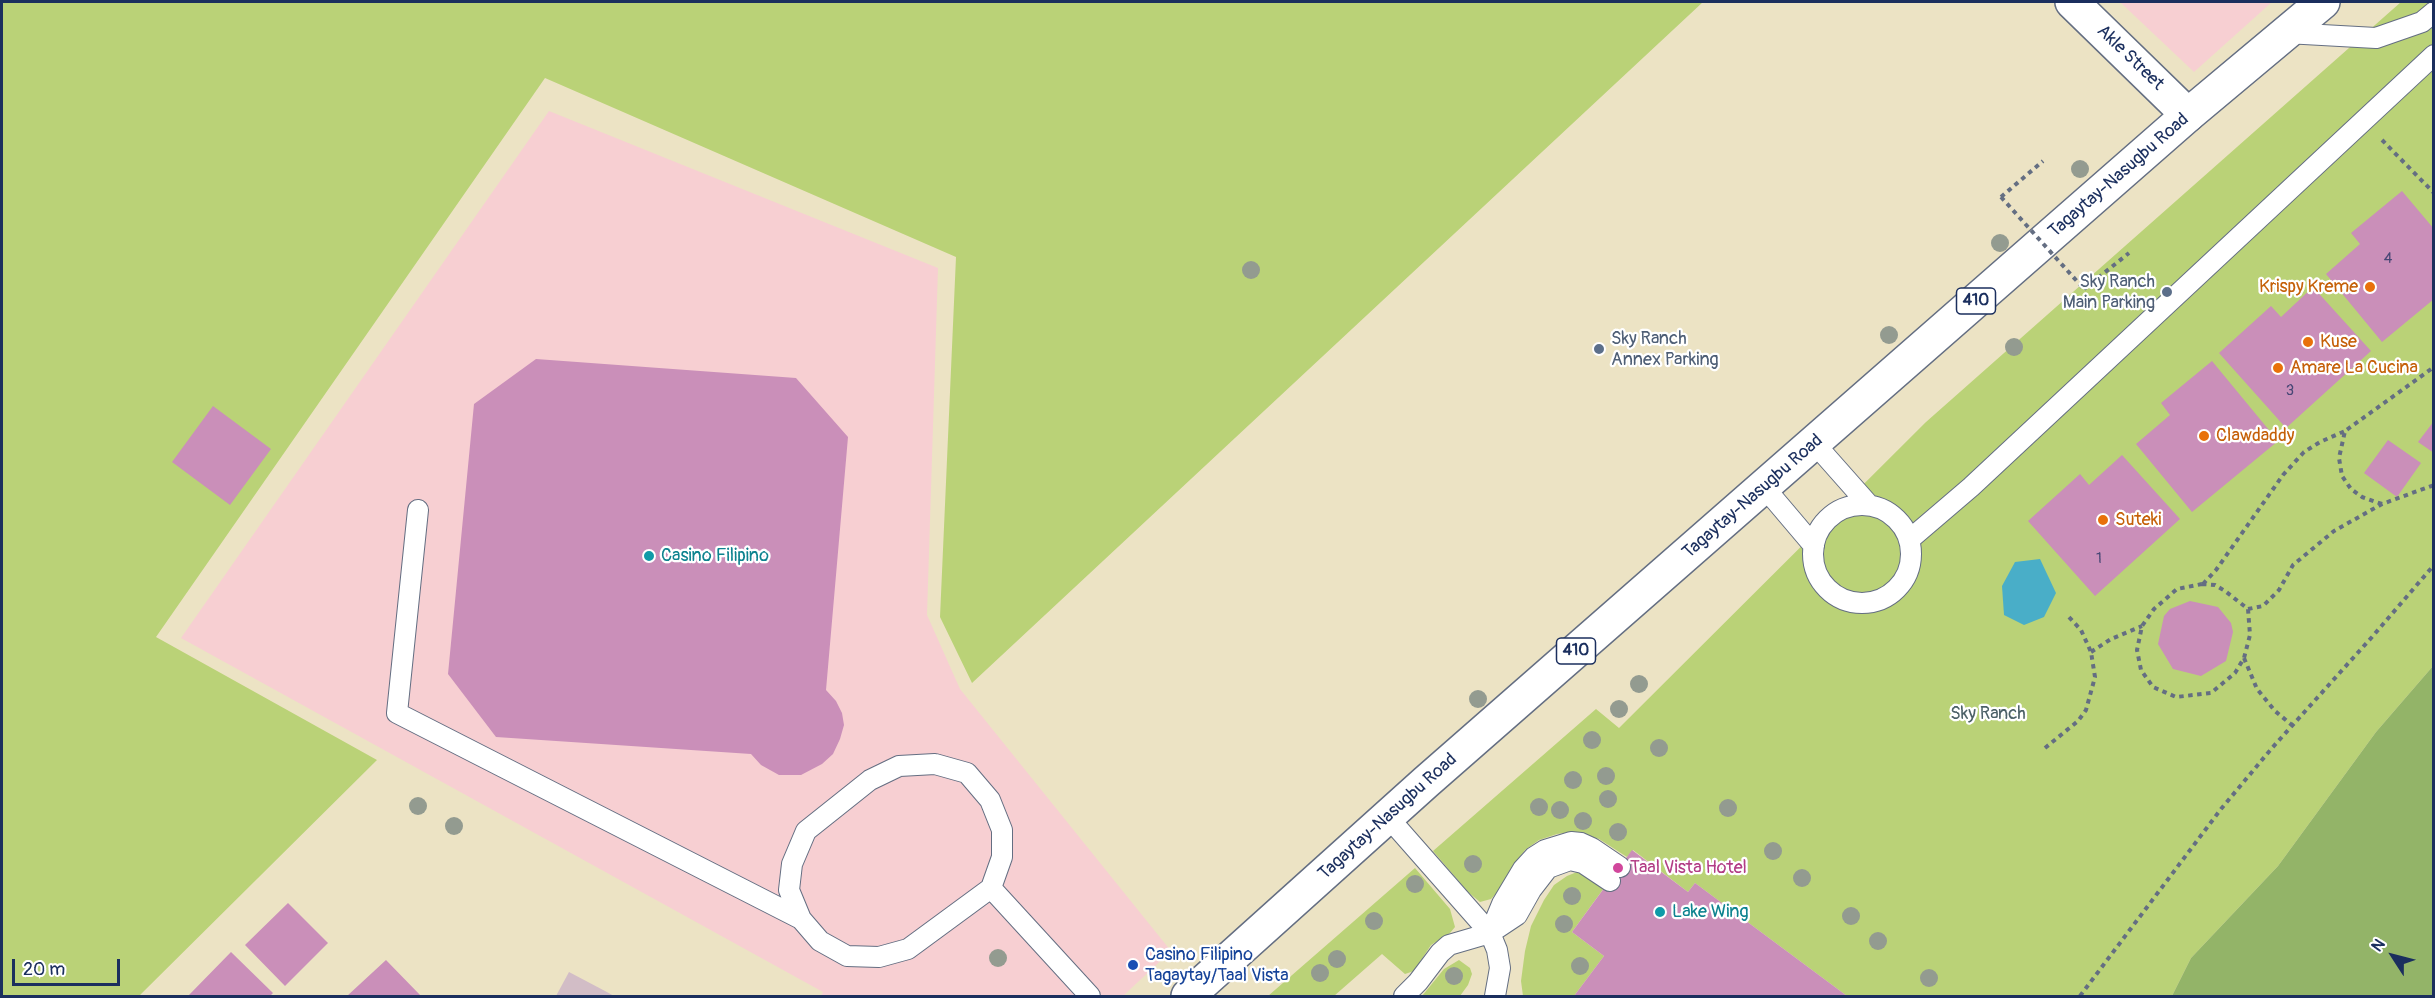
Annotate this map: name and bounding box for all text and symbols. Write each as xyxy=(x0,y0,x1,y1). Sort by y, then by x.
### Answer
street label: Akle Street xyxy=(2092,21,2168,95)
street label: Tagaytay-Nasugbu Road xyxy=(2044,109,2194,243)
house number: 4 xyxy=(2384,250,2392,268)
place label: Sky Ranch Main Parking xyxy=(2063,271,2155,314)
place label: Krispy Kreme xyxy=(2259,276,2358,298)
marker: Krispy Kreme xyxy=(2363,280,2377,294)
marker: Sky Ranch Main Parking xyxy=(2160,285,2174,299)
road number: 410 xyxy=(1956,288,1996,314)
place label: Sky Ranch Annex Parking xyxy=(1611,328,1719,370)
place label: Kuse xyxy=(2320,331,2357,353)
marker: Kuse xyxy=(2301,335,2315,349)
marker: Sky Ranch Annex Parking xyxy=(1592,342,1606,356)
place label: Amare La Cucina xyxy=(2290,357,2418,379)
marker: Amare La Cucina xyxy=(2271,361,2285,375)
house number: 3 xyxy=(2286,382,2294,400)
place label: Clawdaddy xyxy=(2216,425,2294,447)
marker: Clawdaddy xyxy=(2197,429,2211,443)
street label: Tagaytay-Nasugbu Road xyxy=(1678,430,1828,564)
place label: Suteki xyxy=(2115,509,2161,531)
marker: Suteki xyxy=(2096,513,2110,527)
place label: Casino Filipino xyxy=(661,545,769,567)
marker: Casino Filipino xyxy=(642,549,656,563)
house number: 1 xyxy=(2096,550,2102,568)
road number: 410 xyxy=(1556,638,1596,664)
park label: Sky Ranch xyxy=(1950,703,2026,725)
street label: Tagaytay-Nasugbu Road xyxy=(1314,749,1462,885)
place label: Taal Vista Hotel xyxy=(1630,857,1747,879)
marker: Taal Vista Hotel xyxy=(1611,861,1625,875)
place label: Lake Wing xyxy=(1672,901,1748,923)
marker: Lake Wing xyxy=(1653,905,1667,919)
north arrow xyxy=(2363,926,2423,986)
text: N xyxy=(2367,935,2390,956)
place label: Casino Filipino Tagaytay/Taal Vista xyxy=(1145,944,1289,986)
scale bar xyxy=(15,947,123,985)
text: 20 m xyxy=(23,958,65,981)
marker: Casino Filipino Tagaytay/Taal Vista xyxy=(1126,958,1140,972)

